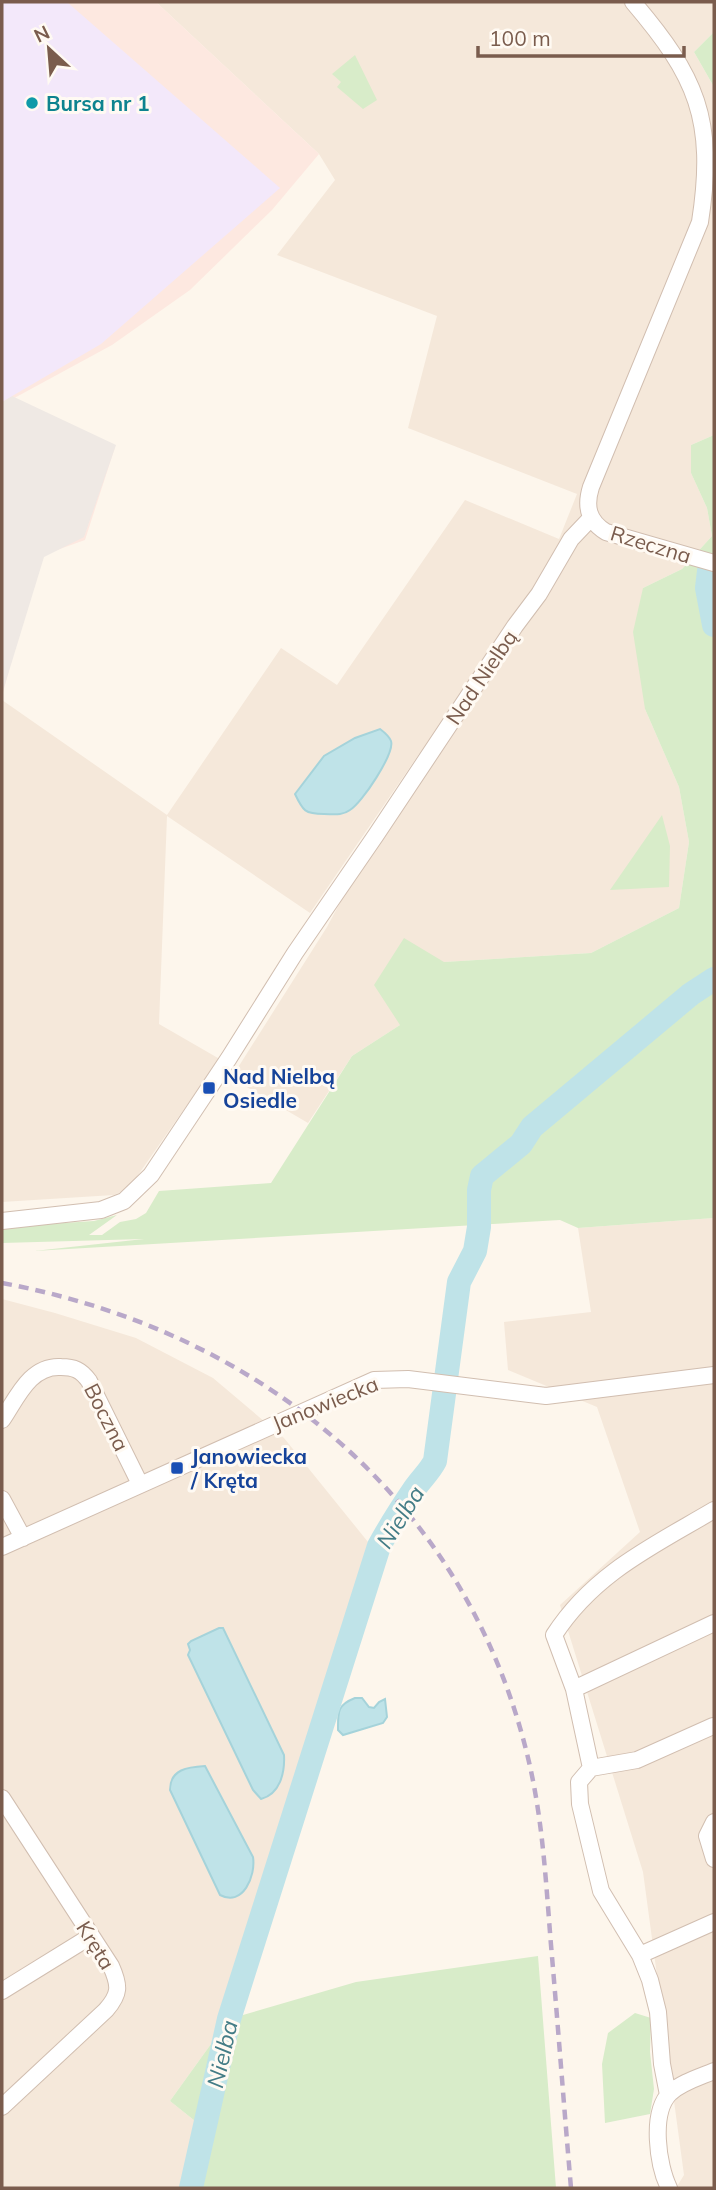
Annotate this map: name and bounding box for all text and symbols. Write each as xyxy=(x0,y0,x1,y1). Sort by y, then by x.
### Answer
north arrow xyxy=(14,14,84,84)
scale bar xyxy=(478,14,684,58)
text: N xyxy=(30,20,53,48)
text: 100 m xyxy=(489,25,551,51)
place label: Bursa nr 1 xyxy=(46,90,150,116)
marker: Bursa nr 1 xyxy=(24,95,40,111)
street label: Rzeczna xyxy=(608,519,694,569)
street label: Nad Nielbą xyxy=(440,625,522,729)
place label: Nad Nielbą Osiedle xyxy=(223,1063,335,1113)
marker: Nad Nielbą Osiedle xyxy=(201,1080,217,1096)
street label: Janowiecka xyxy=(268,1370,382,1436)
street label: Boczna xyxy=(79,1379,135,1455)
place label: Janowiecka / Kręta xyxy=(190,1443,307,1493)
marker: Janowiecka / Kręta xyxy=(169,1460,185,1476)
water label: Nielba xyxy=(370,1480,430,1554)
street label: Kręta xyxy=(71,1916,121,1974)
water label: Nielba xyxy=(200,2017,244,2091)

